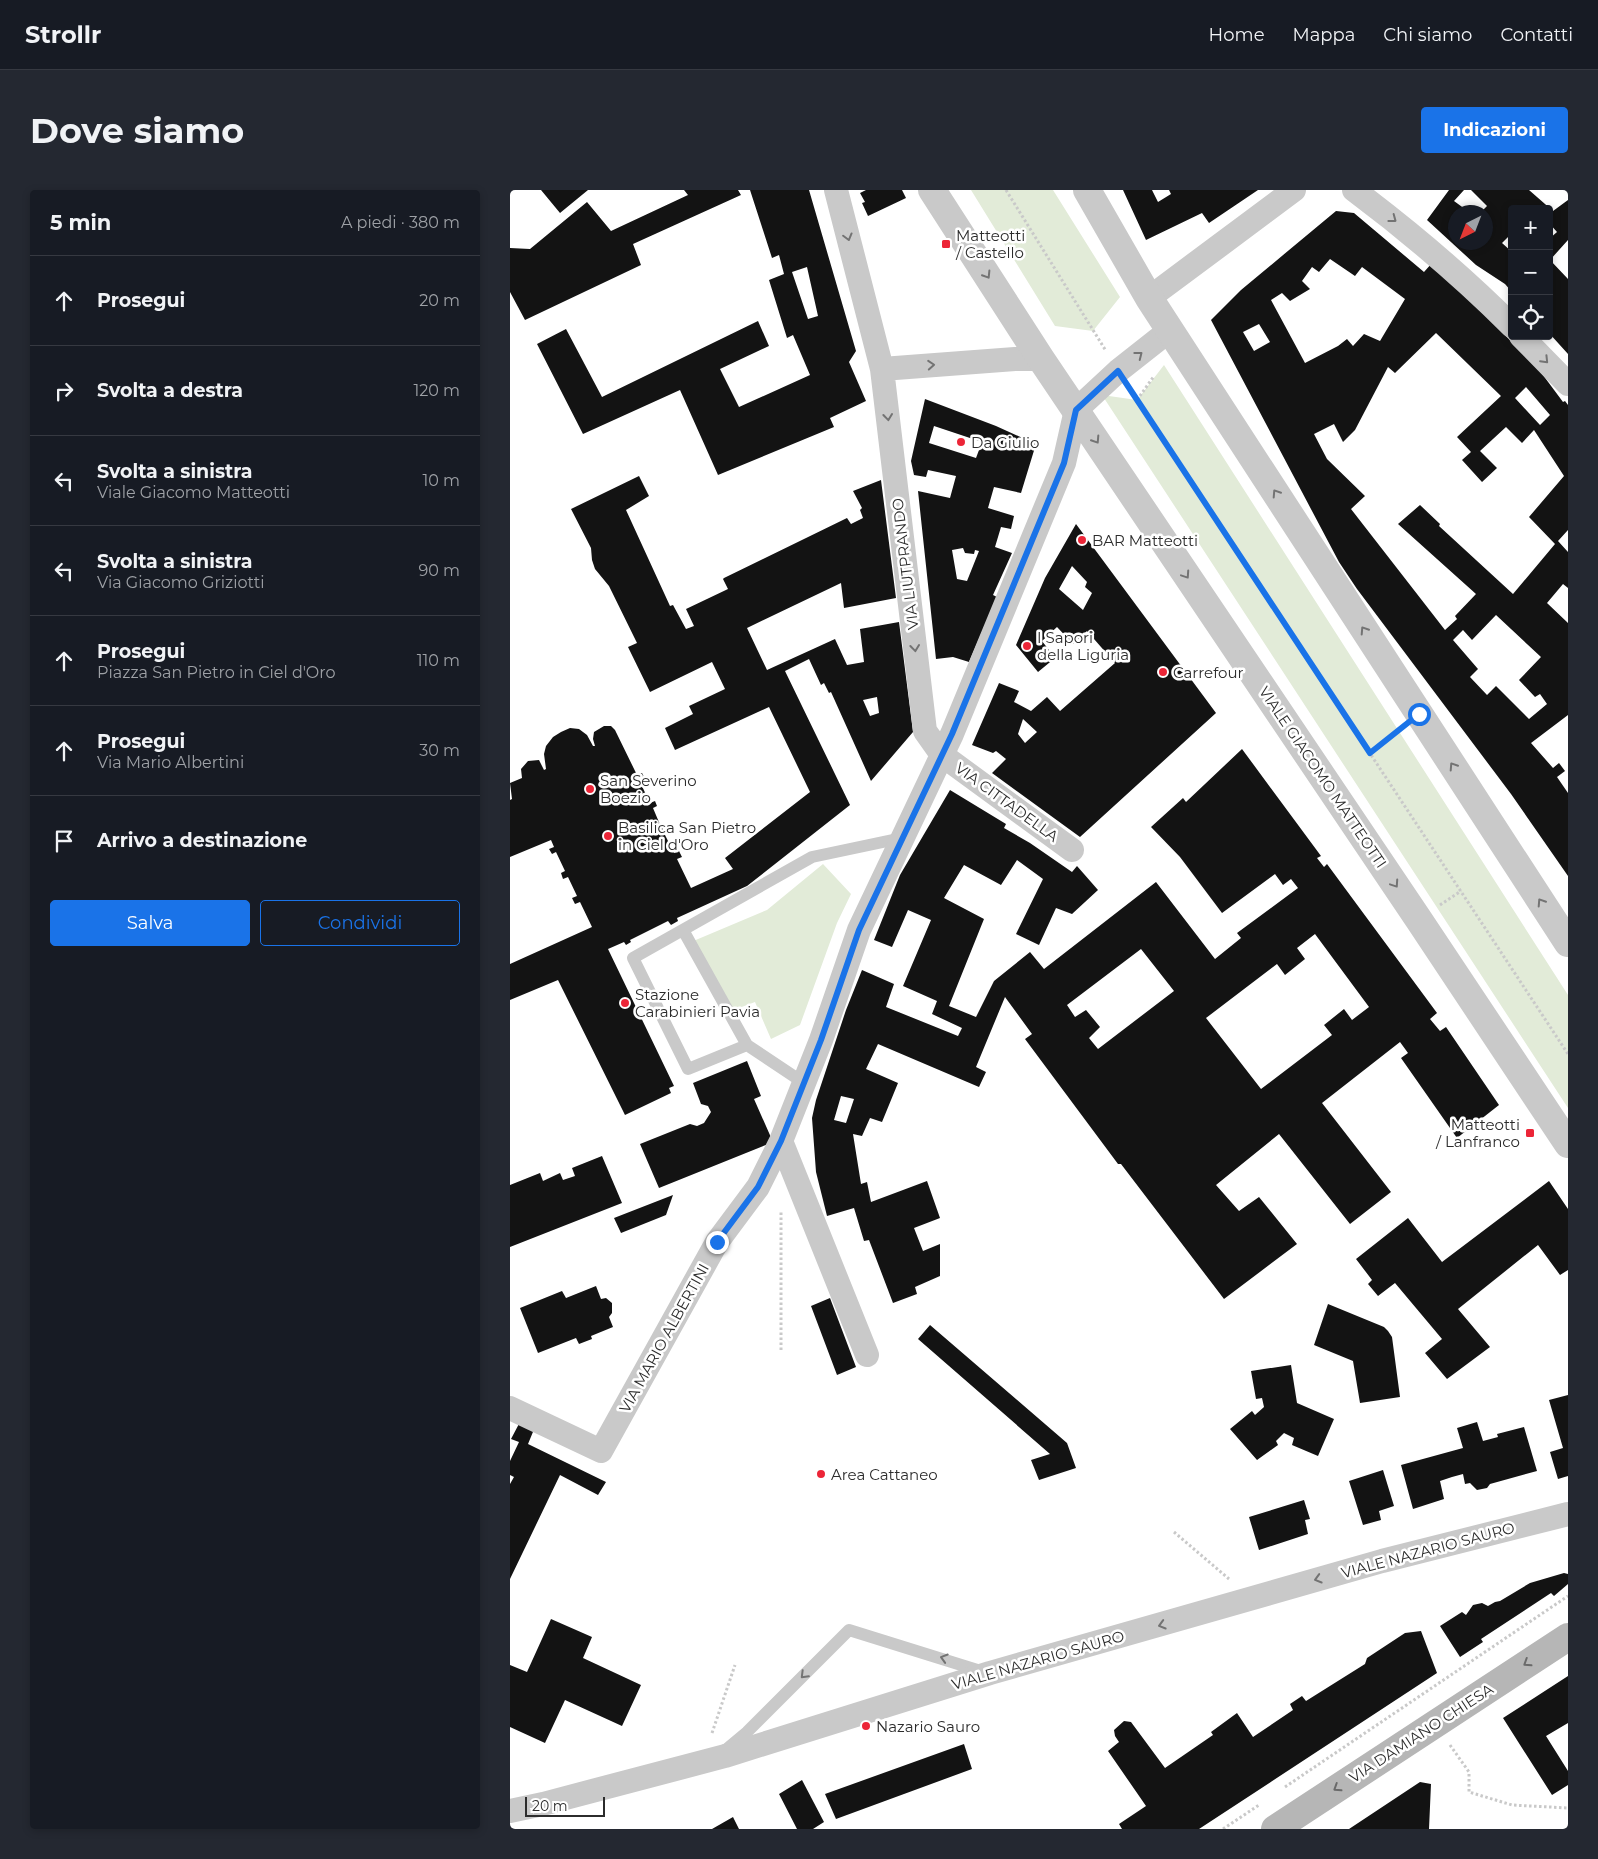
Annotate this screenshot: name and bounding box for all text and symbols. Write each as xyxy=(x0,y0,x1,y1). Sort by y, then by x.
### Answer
text: Strollr xyxy=(25,20,101,49)
text: Home xyxy=(1209,24,1265,46)
text: Mappa xyxy=(1293,24,1355,46)
text: Chi siamo xyxy=(1383,24,1472,46)
text: Contatti xyxy=(1500,24,1573,46)
button: Indicazioni xyxy=(1421,107,1568,153)
text: Dove siamo xyxy=(30,109,244,152)
north arrow xyxy=(1448,205,1493,250)
map controls xyxy=(1508,205,1553,340)
button: + xyxy=(1508,205,1553,250)
text: 5 min xyxy=(50,210,111,235)
text: A piedi · 380 m xyxy=(341,213,460,232)
one-way arrow xyxy=(1387,214,1396,222)
place label: Matteotti / Castello xyxy=(955,226,1025,262)
one-way arrow xyxy=(842,233,853,242)
marker: Matteotti / Castello xyxy=(940,238,952,250)
button: − xyxy=(1508,250,1553,295)
one-way arrow xyxy=(980,270,990,279)
icon: ahead xyxy=(50,287,78,315)
text: Prosegui xyxy=(97,289,185,312)
text: 20 m xyxy=(419,291,460,310)
button: locate xyxy=(1508,295,1553,340)
one-way arrow xyxy=(1133,352,1142,360)
one-way arrow xyxy=(1539,354,1548,363)
one-way arrow xyxy=(927,360,935,371)
icon: right xyxy=(50,377,78,405)
text: Svolta a destra xyxy=(97,379,243,402)
text: 120 m xyxy=(413,381,460,400)
one-way arrow xyxy=(882,413,893,421)
place label: Da Giulio xyxy=(971,433,1039,452)
one-way arrow xyxy=(1090,434,1099,444)
marker: Da Giulio xyxy=(955,436,967,448)
text: Svolta a sinistra xyxy=(97,460,252,483)
icon: left xyxy=(50,467,78,495)
text: 10 m xyxy=(422,471,460,490)
text: Viale Giacomo Matteotti xyxy=(97,483,290,502)
one-way arrow xyxy=(1272,490,1282,499)
street label: VIA LIUTPRANDO xyxy=(887,497,923,631)
place label: BAR Matteotti xyxy=(1092,531,1198,550)
marker: BAR Matteotti xyxy=(1076,534,1088,546)
text: Svolta a sinistra xyxy=(97,550,252,573)
icon: left xyxy=(50,557,78,585)
text: 90 m xyxy=(418,561,460,580)
one-way arrow xyxy=(1180,569,1189,579)
text: Via Giacomo Griziotti xyxy=(97,573,265,592)
one-way arrow xyxy=(1361,626,1370,635)
place label: I Sapori della Liguria xyxy=(1037,628,1129,664)
text: Prosegui xyxy=(97,640,185,663)
marker: I Sapori della Liguria xyxy=(1021,640,1033,652)
one-way arrow xyxy=(909,644,920,652)
icon: ahead xyxy=(50,647,78,675)
text: 110 m xyxy=(417,651,460,670)
text: Piazza San Pietro in Ciel d'Oro xyxy=(97,663,336,682)
place label: Carrefour xyxy=(1173,663,1244,682)
marker: Carrefour xyxy=(1157,666,1169,678)
street label: VIALE GIACOMO MATTEOTTI xyxy=(1255,683,1391,871)
route start xyxy=(1408,703,1431,726)
text: Prosegui xyxy=(97,730,185,753)
icon: ahead xyxy=(50,737,78,765)
text: 30 m xyxy=(419,741,460,760)
text: Via Mario Albertini xyxy=(97,753,244,772)
street label: VIA CITTADELLA xyxy=(952,758,1063,846)
one-way arrow xyxy=(1449,762,1459,771)
place label: San Severino Boezio xyxy=(600,771,697,807)
marker: San Severino Boezio xyxy=(584,783,596,795)
place label: Basilica San Pietro in Ciel d'Oro xyxy=(618,818,756,854)
icon: arrive xyxy=(50,827,78,855)
text: Arrivo a destinazione xyxy=(97,829,307,852)
marker: Basilica San Pietro in Ciel d'Oro xyxy=(602,830,614,842)
one-way arrow xyxy=(1389,878,1398,887)
one-way arrow xyxy=(1538,898,1548,907)
button: Salva xyxy=(50,900,250,946)
button: Condividi xyxy=(260,900,460,946)
place label: Stazione Carabinieri Pavia xyxy=(635,985,760,1021)
marker: Stazione Carabinieri Pavia xyxy=(619,997,631,1009)
place label: Matteotti / Lanfranco xyxy=(1435,1115,1520,1151)
marker: Matteotti / Lanfranco xyxy=(1524,1127,1536,1139)
route end xyxy=(706,1231,729,1254)
street label: VIA MARIO ALBERTINI xyxy=(615,1260,713,1416)
place label: Area Cattaneo xyxy=(831,1465,938,1484)
marker: Area Cattaneo xyxy=(815,1468,827,1480)
street label: VIALE NAZARIO SAURO xyxy=(1339,1518,1517,1582)
one-way arrow xyxy=(1314,1574,1322,1584)
one-way arrow xyxy=(1158,1619,1166,1629)
street label: VIALE NAZARIO SAURO xyxy=(949,1626,1127,1694)
one-way arrow xyxy=(939,1653,948,1664)
one-way arrow xyxy=(1523,1657,1532,1667)
one-way arrow xyxy=(801,1669,810,1678)
street label: VIA DAMIANO CHIESA xyxy=(1345,1679,1497,1787)
place label: Nazario Sauro xyxy=(876,1717,980,1736)
marker: Nazario Sauro xyxy=(860,1720,872,1732)
one-way arrow xyxy=(1334,1782,1343,1792)
scale bar xyxy=(525,1794,605,1817)
text: 20 m xyxy=(532,1797,568,1815)

